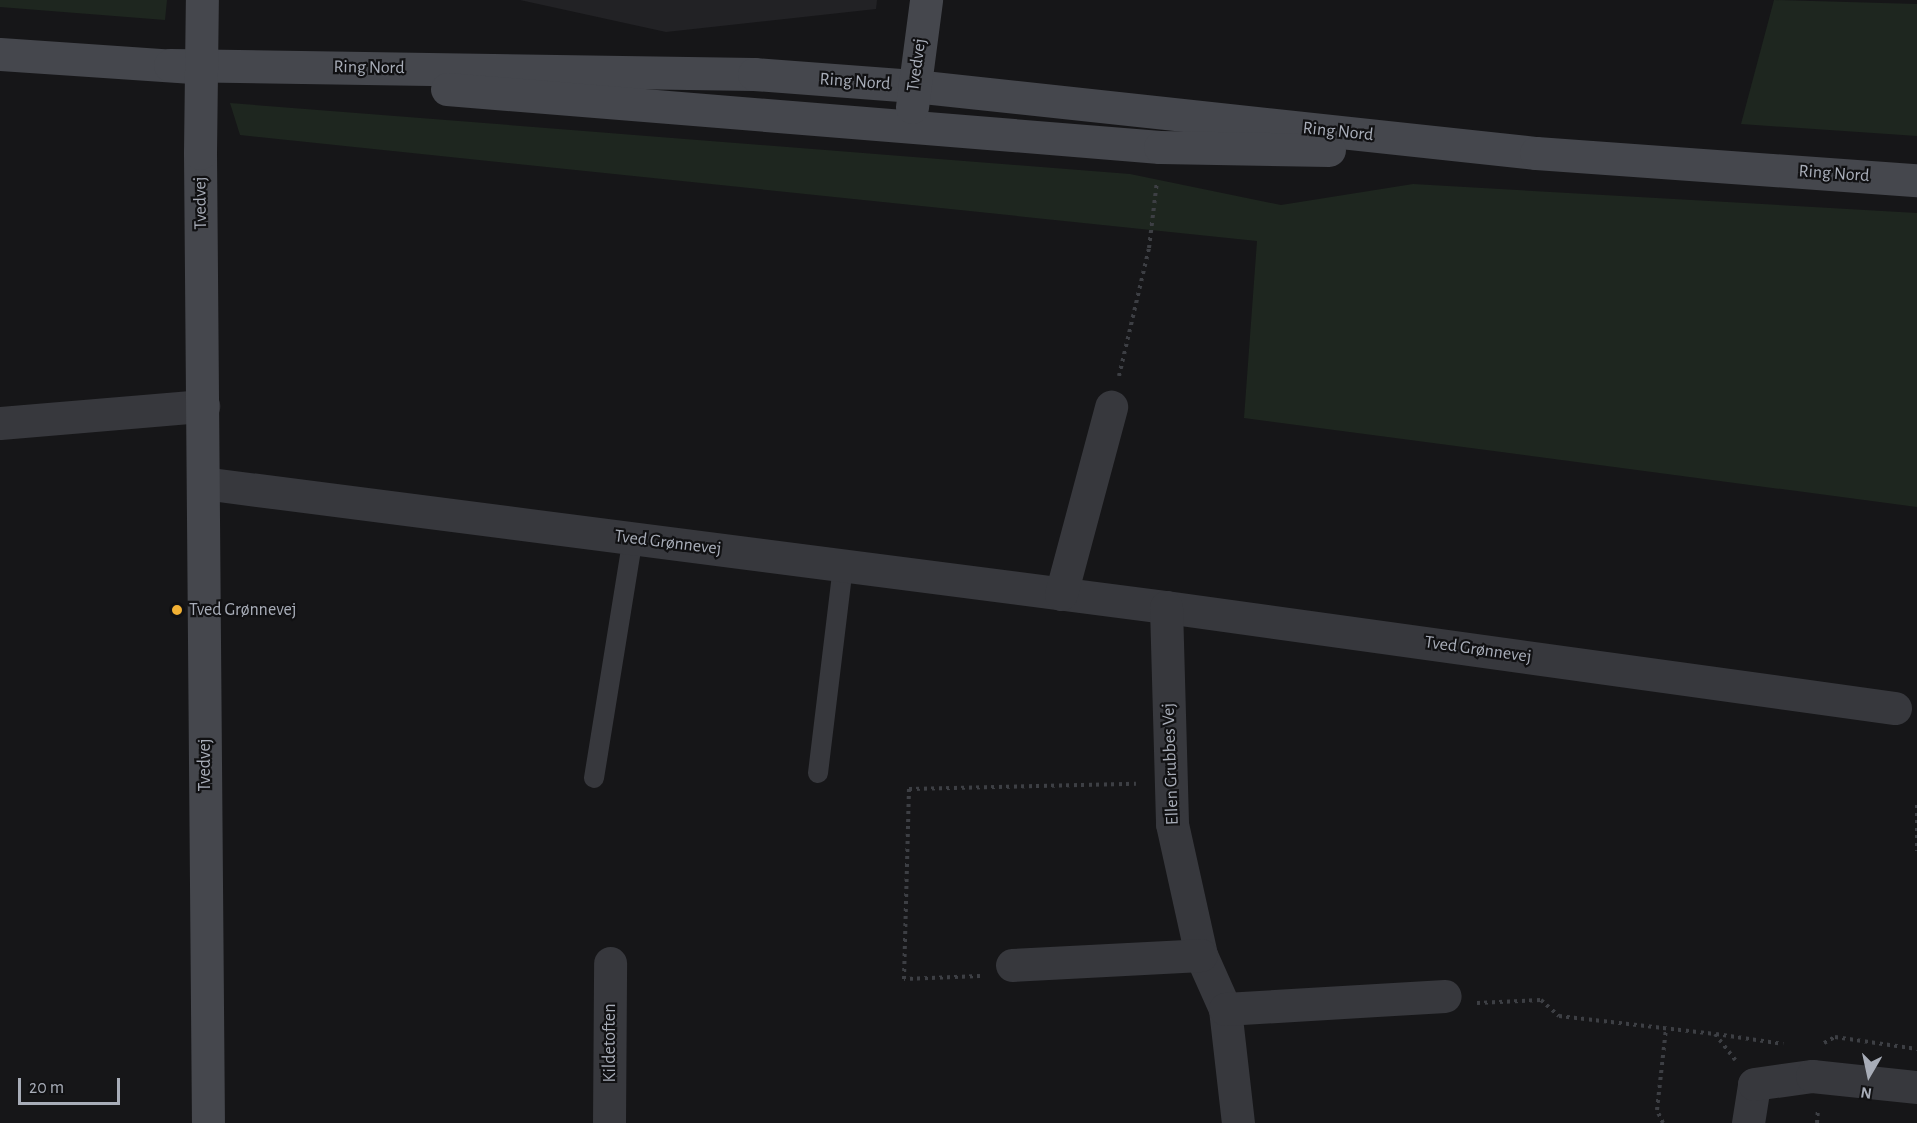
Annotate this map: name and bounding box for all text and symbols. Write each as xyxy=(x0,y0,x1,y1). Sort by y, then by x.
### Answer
street label: Tvedvej xyxy=(903,37,931,93)
street label: Ring Nord xyxy=(333,57,405,79)
street label: Ring Nord xyxy=(819,69,891,95)
street label: Ring Nord xyxy=(1302,118,1374,146)
street label: Ring Nord xyxy=(1798,161,1870,187)
street label: Tvedvej xyxy=(190,176,212,230)
street label: Tved Grønnevej xyxy=(613,526,723,560)
place label: Tved Grønnevej xyxy=(189,599,297,621)
marker: Tved Grønnevej xyxy=(170,603,184,617)
street label: Tved Grønnevej xyxy=(1423,632,1533,668)
street label: Ellen Grubbes Vej xyxy=(1158,702,1184,826)
street label: Tvedvej xyxy=(194,738,216,792)
street label: Kildetoften xyxy=(599,1004,621,1082)
north arrow xyxy=(1839,1045,1899,1105)
scale bar xyxy=(21,1066,123,1104)
text: 20 m xyxy=(29,1079,64,1097)
text: N xyxy=(1859,1084,1873,1102)

